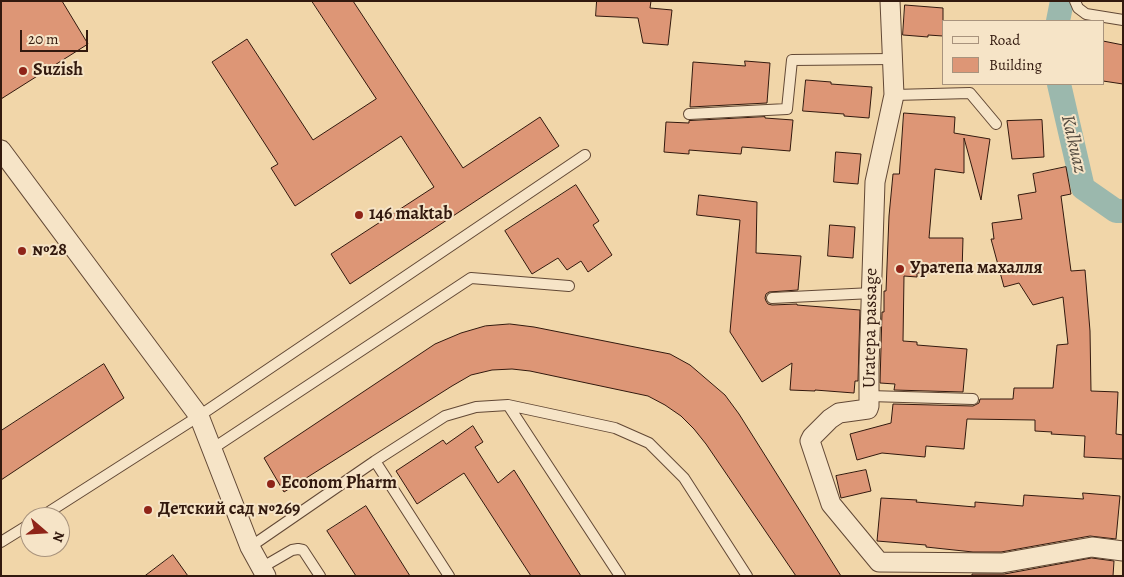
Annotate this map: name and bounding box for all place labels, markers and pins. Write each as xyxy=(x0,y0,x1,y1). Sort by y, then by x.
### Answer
place label: Suzish xyxy=(33,60,83,82)
marker: Suzish xyxy=(17,65,29,77)
place label: 146 maktab xyxy=(369,204,452,226)
marker: 146 maktab xyxy=(353,209,365,221)
place label: №28 xyxy=(32,240,67,262)
marker: №28 xyxy=(16,245,28,257)
place label: Уратепа махалля xyxy=(910,258,1043,280)
marker: Уратепа махалля xyxy=(894,263,906,275)
place label: Econom Pharm xyxy=(281,473,397,495)
marker: Econom Pharm xyxy=(265,478,277,490)
place label: Детский сад №269 xyxy=(158,499,300,521)
marker: Детский сад №269 xyxy=(142,504,154,516)

